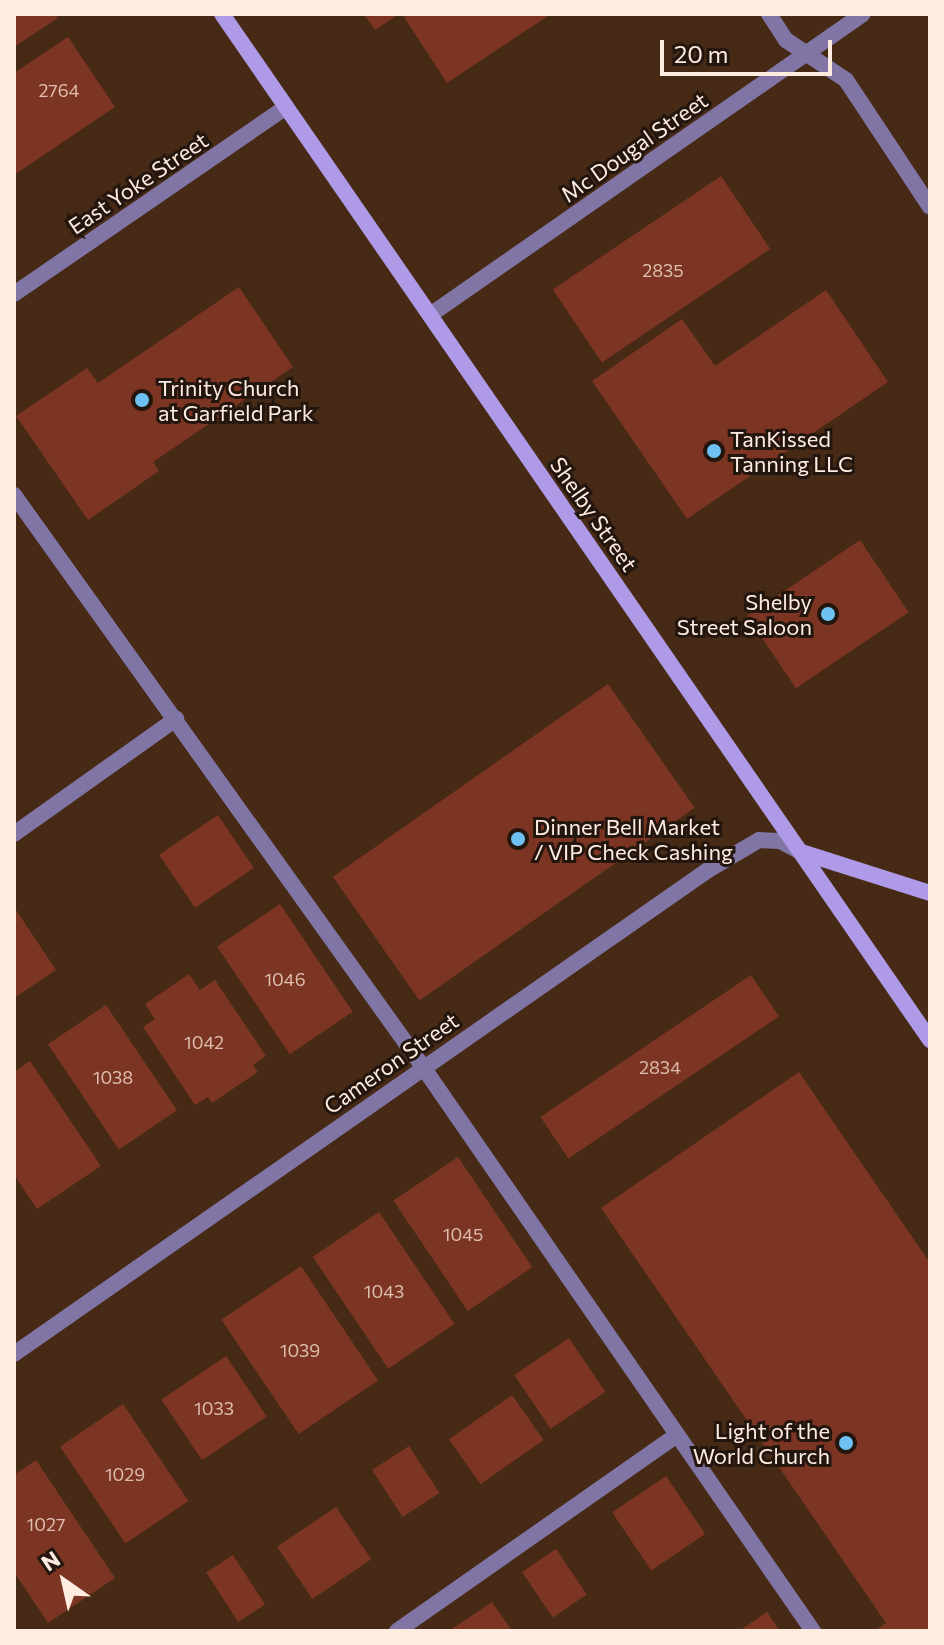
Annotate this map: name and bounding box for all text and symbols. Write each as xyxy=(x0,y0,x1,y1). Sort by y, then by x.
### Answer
scale bar xyxy=(664,24,836,74)
text: 20 m xyxy=(674,39,728,68)
house number: 2764 xyxy=(38,79,80,101)
street label: Mc Dougal Street xyxy=(556,87,712,207)
street label: East Yoke Street xyxy=(63,127,213,239)
house number: 2835 xyxy=(642,259,684,281)
place label: Trinity Church at Garfield Park xyxy=(158,374,314,426)
marker: Trinity Church at Garfield Park xyxy=(133,391,151,409)
place label: TanKissed Tanning LLC xyxy=(730,425,853,476)
marker: TanKissed Tanning LLC xyxy=(705,442,723,460)
street label: Shelby Street xyxy=(545,452,643,576)
place label: Shelby Street Saloon xyxy=(677,588,812,640)
marker: Shelby Street Saloon xyxy=(819,605,837,623)
place label: Dinner Bell Market / VIP Check Cashing xyxy=(534,813,733,864)
marker: Dinner Bell Market / VIP Check Cashing xyxy=(509,830,527,848)
house number: 1046 xyxy=(264,968,306,990)
street label: Cameron Street xyxy=(319,1007,463,1119)
house number: 1042 xyxy=(184,1031,224,1053)
house number: 2834 xyxy=(639,1056,681,1078)
house number: 1038 xyxy=(93,1066,133,1088)
house number: 1045 xyxy=(443,1223,483,1245)
house number: 1043 xyxy=(364,1280,404,1302)
house number: 1039 xyxy=(280,1339,320,1361)
house number: 1033 xyxy=(194,1397,234,1419)
place label: Light of the World Church xyxy=(693,1417,830,1468)
marker: Light of the World Church xyxy=(837,1434,855,1452)
house number: 1029 xyxy=(105,1463,145,1485)
house number: 1027 xyxy=(27,1513,65,1535)
north arrow xyxy=(24,1541,104,1621)
text: N xyxy=(36,1545,65,1576)

